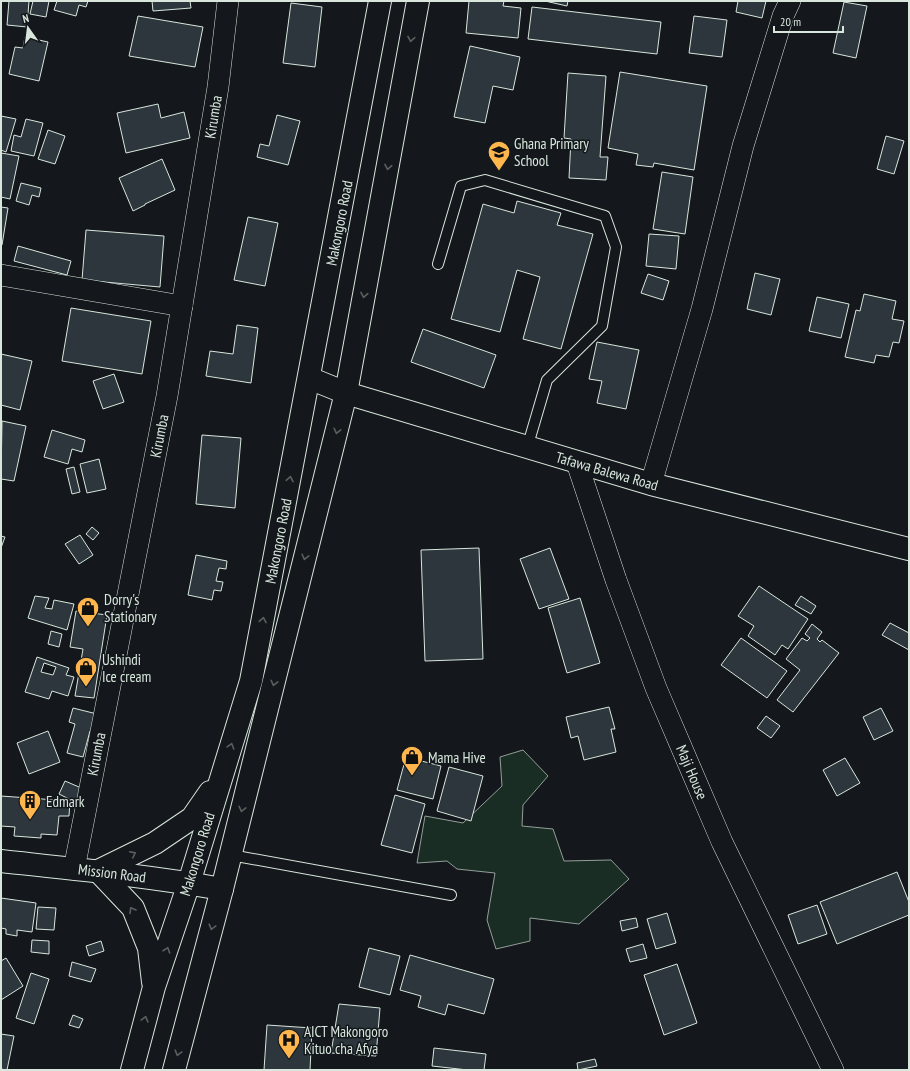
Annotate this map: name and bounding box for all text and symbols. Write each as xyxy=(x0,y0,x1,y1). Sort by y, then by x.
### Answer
north arrow xyxy=(8,8,48,48)
scale bar xyxy=(774,8,843,34)
text: N xyxy=(21,11,30,26)
text: 20 m xyxy=(780,14,801,29)
one-way arrow xyxy=(407,36,416,42)
street label: Kirumba xyxy=(200,94,226,140)
place label: Ghana Primary School xyxy=(514,134,589,170)
school or university icon: Ghana Primary School xyxy=(486,139,512,172)
one-way arrow xyxy=(384,164,392,170)
street label: Makongoro Road xyxy=(321,179,357,267)
one-way arrow xyxy=(361,292,369,298)
street label: Kirumba xyxy=(146,413,172,459)
one-way arrow xyxy=(333,427,342,434)
street label: Tafawa Balewa Road xyxy=(554,447,660,495)
one-way arrow xyxy=(285,475,293,482)
street label: Makongoro Road xyxy=(260,497,296,585)
one-way arrow xyxy=(302,554,310,560)
place label: Dorry's Stationary xyxy=(104,590,157,626)
shop icon: Dorry's Stationary xyxy=(75,595,101,628)
one-way arrow xyxy=(258,617,266,623)
place label: Ushindi Ice cream xyxy=(102,650,151,686)
shop icon: Ushindi Ice cream xyxy=(73,655,99,688)
one-way arrow xyxy=(270,680,278,686)
street label: Kirumba xyxy=(83,731,109,777)
one-way arrow xyxy=(226,742,234,749)
street label: Maji House xyxy=(672,742,712,802)
shop icon: Mama Hive xyxy=(399,744,425,777)
place label: Mama Hive xyxy=(428,748,486,767)
building icon: Edmark xyxy=(17,788,43,821)
place label: Edmark xyxy=(46,792,85,811)
one-way arrow xyxy=(238,805,247,812)
street label: Makongoro Road xyxy=(175,810,219,898)
one-way arrow xyxy=(128,851,136,859)
street label: Mission Road xyxy=(77,859,147,887)
one-way arrow xyxy=(130,907,137,914)
one-way arrow xyxy=(208,923,217,930)
one-way arrow xyxy=(162,947,170,954)
one-way arrow xyxy=(141,1016,149,1022)
place label: AICT Makongoro Kituo cha Afya xyxy=(304,1022,388,1058)
hospital icon: AICT Makongoro Kituo cha Afya xyxy=(276,1027,302,1060)
one-way arrow xyxy=(175,1049,183,1056)

